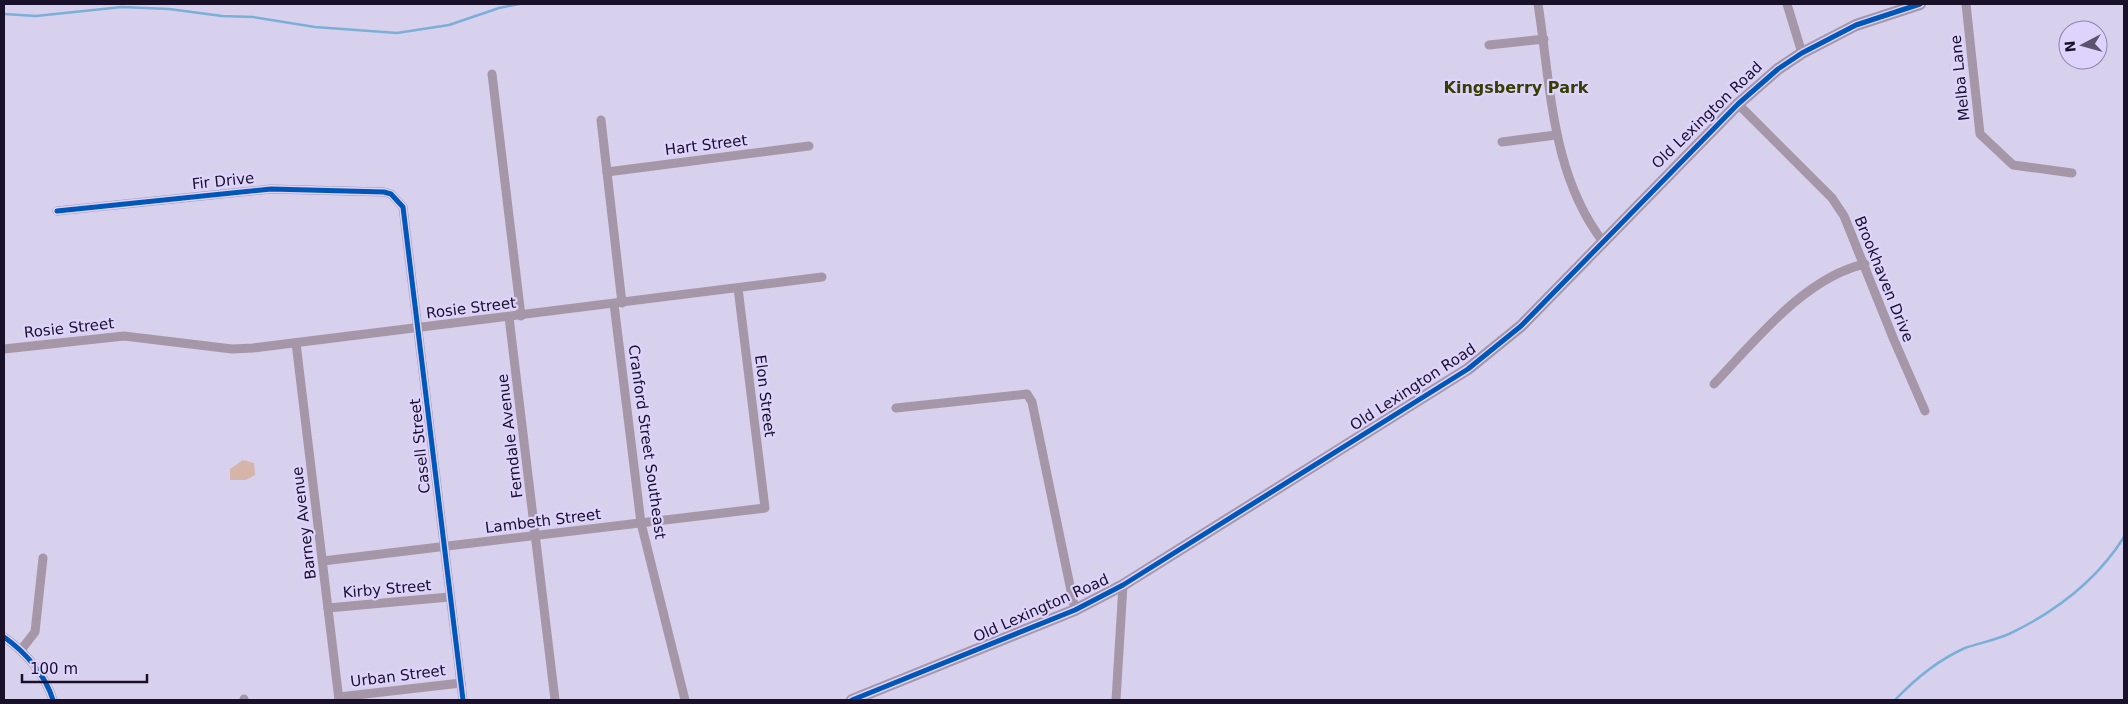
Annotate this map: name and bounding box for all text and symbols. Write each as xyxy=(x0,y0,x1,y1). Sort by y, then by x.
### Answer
north arrow xyxy=(2058,20,2108,70)
street label: Melba Lane xyxy=(1947,34,1973,122)
text: N xyxy=(2062,40,2079,53)
street label: Old Lexington Road xyxy=(1648,58,1766,172)
district label: Kingsberry Park xyxy=(1444,78,1589,97)
street label: Hart Street xyxy=(664,131,748,159)
street label: Fir Drive xyxy=(191,169,255,193)
street label: Brookhaven Drive xyxy=(1851,213,1917,345)
street label: Rosie Street xyxy=(425,294,517,322)
street label: Rosie Street xyxy=(23,314,115,342)
street label: Old Lexington Road xyxy=(1347,340,1479,434)
street label: Cranford Street Southeast xyxy=(624,344,670,540)
street label: Elon Street xyxy=(751,354,779,438)
street label: Ferndale Avenue xyxy=(493,373,527,499)
street label: Casell Street xyxy=(406,398,434,494)
street label: Barney Avenue xyxy=(288,466,320,580)
street label: Lambeth Street xyxy=(484,505,602,537)
street label: Old Lexington Road xyxy=(970,570,1112,646)
street label: Kirby Street xyxy=(342,576,432,602)
scale bar xyxy=(22,652,148,684)
text: 100 m xyxy=(30,660,78,678)
street label: Urban Street xyxy=(349,661,447,691)

